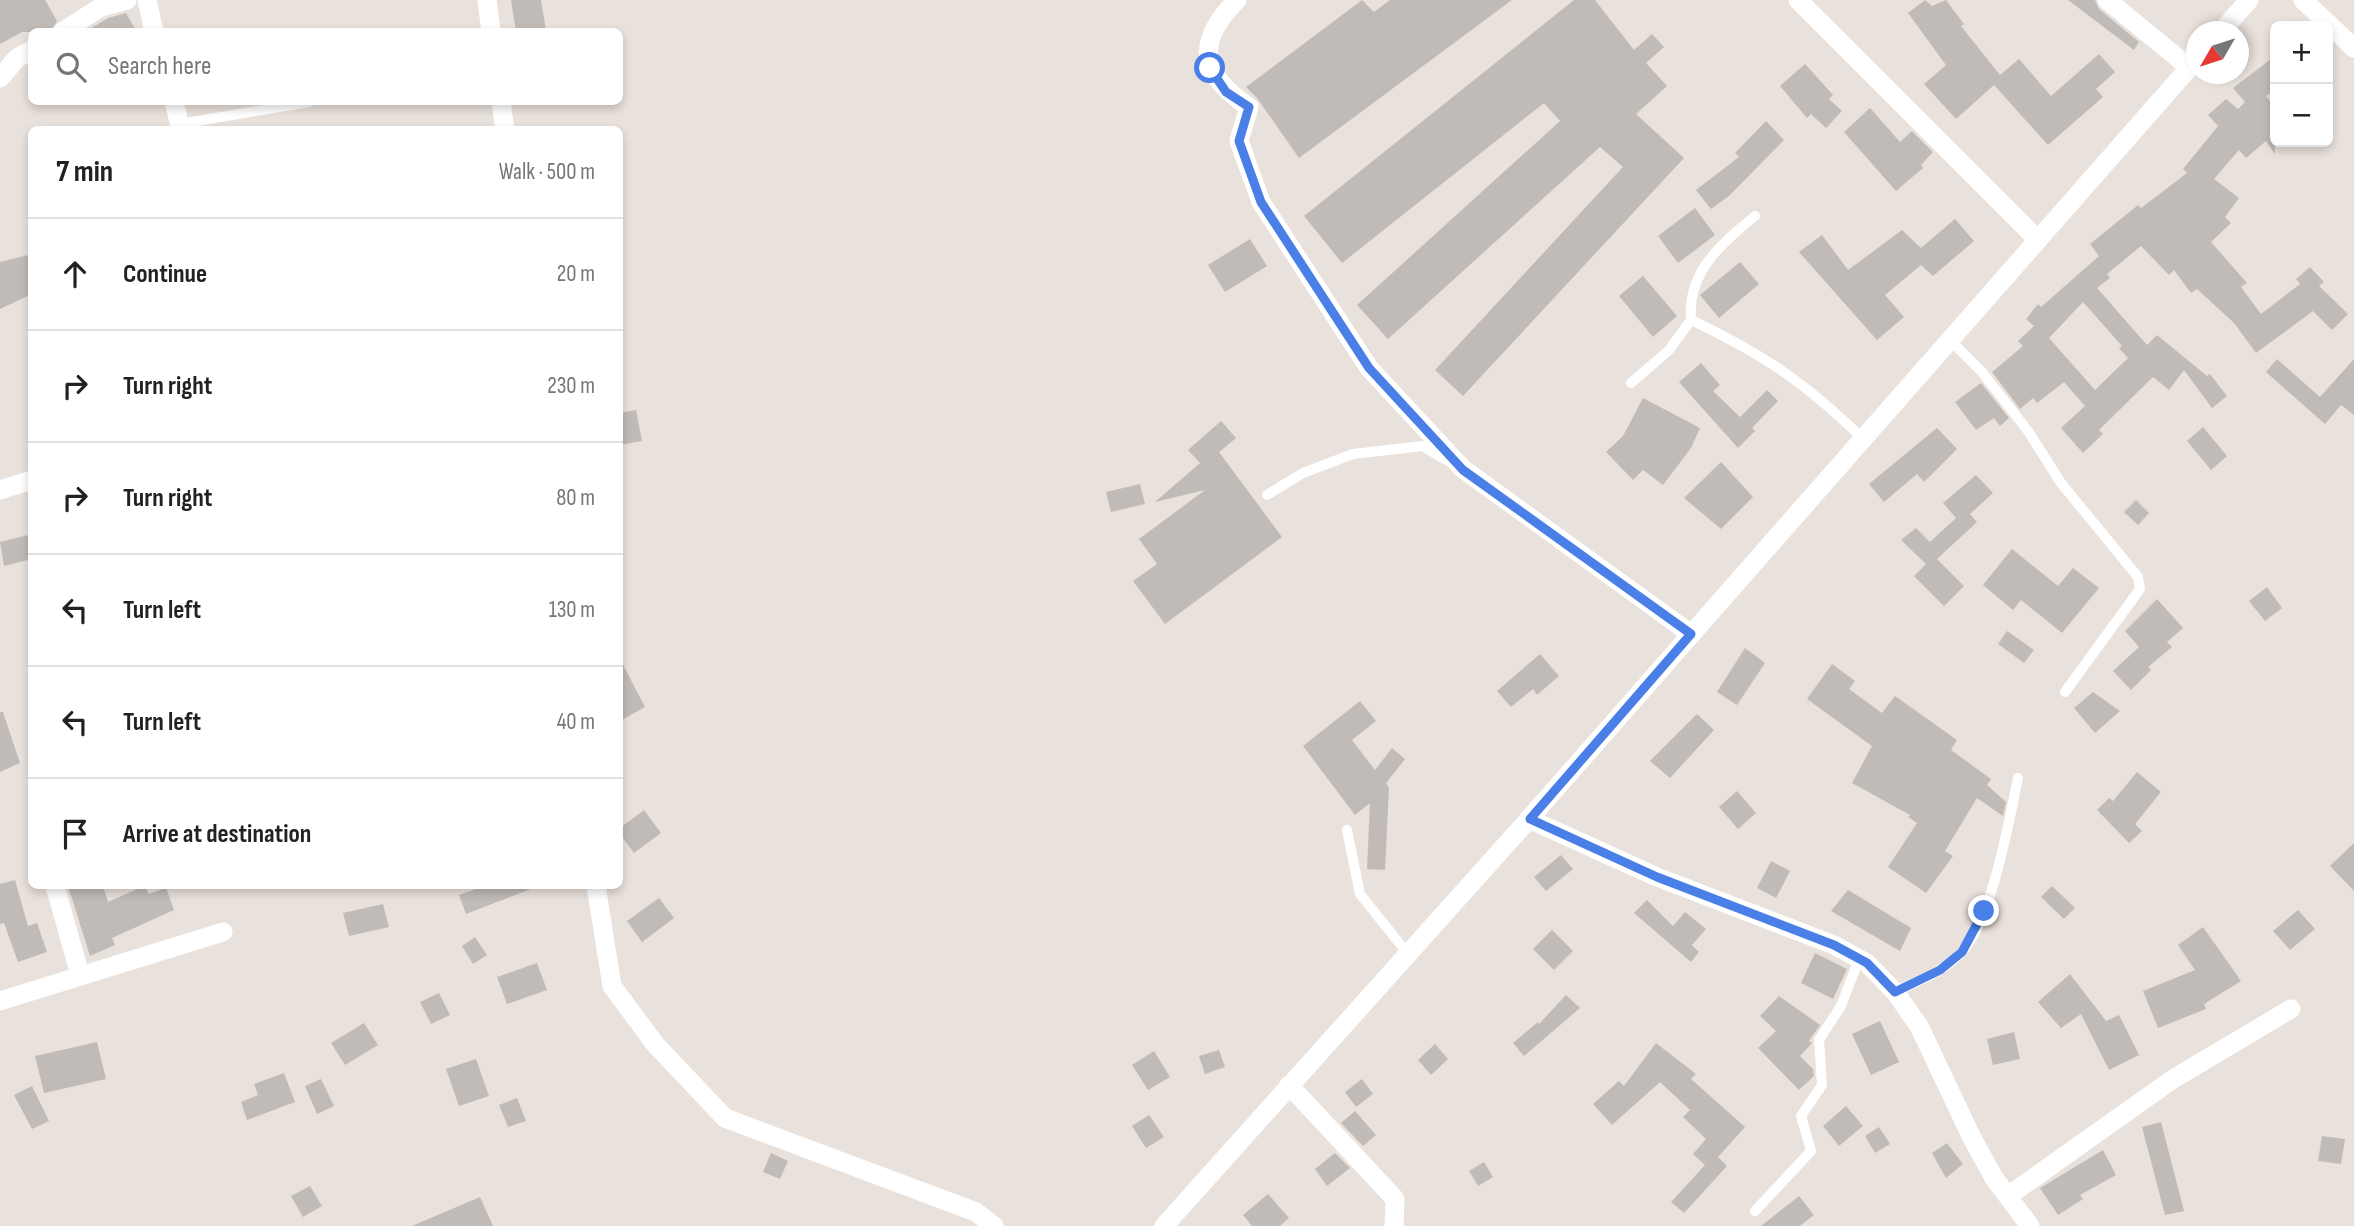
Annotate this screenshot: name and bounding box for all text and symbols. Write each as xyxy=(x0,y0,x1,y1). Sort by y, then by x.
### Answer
north arrow xyxy=(2186,21,2249,84)
map controls xyxy=(2270,21,2333,147)
button: + xyxy=(2270,21,2333,84)
search box xyxy=(28,28,623,105)
icon: search xyxy=(52,48,90,86)
text: Search here xyxy=(108,51,211,82)
route start xyxy=(1194,52,1225,83)
button: − xyxy=(2270,84,2333,147)
text: 7 min xyxy=(56,154,113,190)
text: Walk · 500 m xyxy=(499,158,595,186)
icon: ahead xyxy=(56,255,94,293)
text: Continue xyxy=(123,259,207,290)
text: 20 m xyxy=(557,260,595,288)
icon: right xyxy=(56,367,94,405)
text: Turn right xyxy=(123,371,212,402)
text: 230 m xyxy=(547,372,595,400)
icon: right xyxy=(56,479,94,517)
text: Turn right xyxy=(123,483,212,514)
text: 80 m xyxy=(556,484,595,512)
icon: left xyxy=(56,591,94,629)
text: Turn left xyxy=(123,595,201,626)
text: 130 m xyxy=(549,596,595,624)
icon: left xyxy=(56,703,94,741)
text: Turn left xyxy=(123,707,201,738)
text: 40 m xyxy=(557,708,595,736)
icon: arrive xyxy=(56,815,94,853)
text: Arrive at destination xyxy=(123,819,311,850)
route end xyxy=(1968,895,1999,926)

